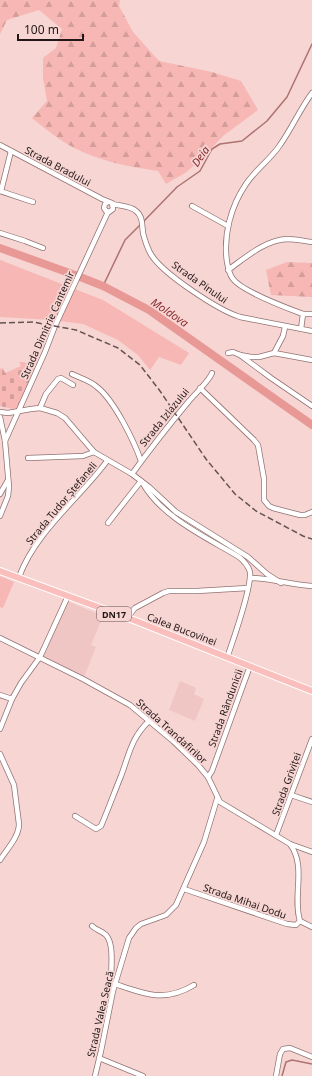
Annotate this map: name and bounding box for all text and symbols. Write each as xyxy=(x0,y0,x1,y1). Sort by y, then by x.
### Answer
scale bar xyxy=(18,16,83,42)
text: 100 m xyxy=(24,21,59,38)
water label: Deia xyxy=(188,142,213,169)
street label: Strada Bradului xyxy=(23,143,93,189)
street label: Strada Pinului xyxy=(169,258,231,306)
street label: Strada Dimitrie Cantemir xyxy=(17,269,77,381)
water label: Moldova xyxy=(148,294,192,330)
street label: Strada Izlazului xyxy=(136,385,192,449)
street label: Strada Tudor Ștefaneli xyxy=(22,459,100,547)
road number: DN17 xyxy=(97,607,131,621)
street label: Calea Bucovinei xyxy=(145,609,219,649)
street label: Strada Rândunicii xyxy=(204,667,246,749)
street label: Strada Trandafirilor xyxy=(133,695,211,767)
street label: Strada Griviței xyxy=(268,750,304,818)
street label: Strada Mihai Dodu xyxy=(201,880,289,922)
street label: Strada Valea Seacă xyxy=(83,970,117,1058)

